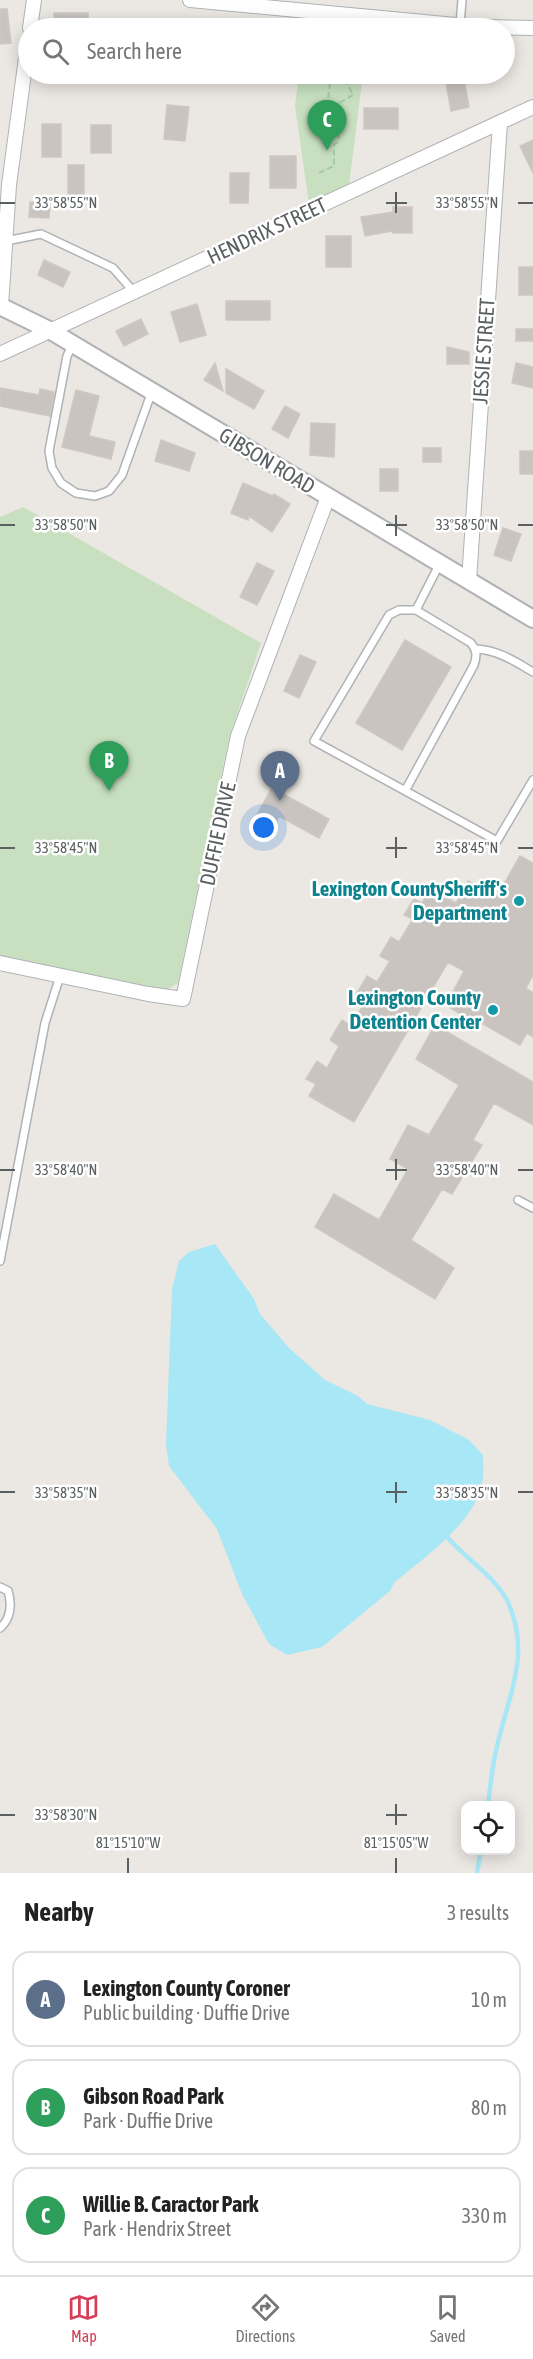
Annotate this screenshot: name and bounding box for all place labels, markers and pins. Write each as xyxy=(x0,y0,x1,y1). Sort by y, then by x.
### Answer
pin: C xyxy=(308,100,346,150)
pin: B xyxy=(90,742,128,791)
pin: A xyxy=(260,752,300,801)
place label: Lexington CountySheriff's Department xyxy=(312,876,508,924)
marker: Lexington CountySheriff's Department xyxy=(512,894,526,908)
place label: Lexington County Detention Center xyxy=(348,985,482,1033)
marker: Lexington County Detention Center xyxy=(486,1003,500,1017)

